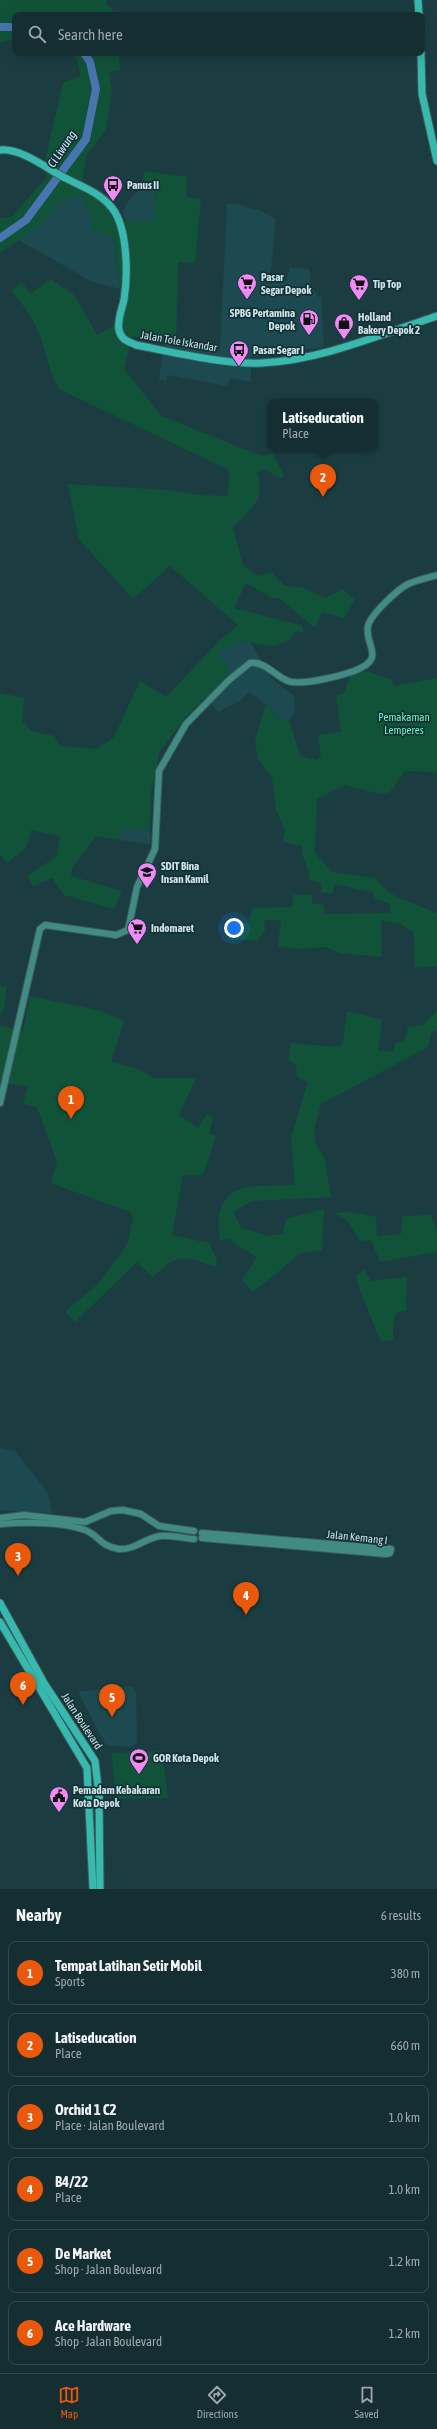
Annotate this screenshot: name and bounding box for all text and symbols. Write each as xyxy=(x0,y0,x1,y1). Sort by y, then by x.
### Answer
search box xyxy=(12,12,425,56)
icon: search xyxy=(26,23,48,45)
text: Search here xyxy=(58,26,123,43)
water label: Ci Liwung xyxy=(45,128,80,170)
bus stop icon: Panus II xyxy=(102,174,124,202)
place label: Panus II xyxy=(127,179,159,191)
place label: Pasar Segar Depok xyxy=(261,271,312,296)
supermarket icon: Pasar Segar Depok xyxy=(236,272,258,300)
supermarket icon: Tip Top xyxy=(348,273,370,301)
place label: Tip Top xyxy=(373,278,401,290)
place label: SPBG Pertamina Depok xyxy=(230,307,295,332)
fuel station icon: SPBG Pertamina Depok xyxy=(298,308,320,336)
place label: Holland Bakery Depok 2 xyxy=(358,311,420,336)
shop icon: Holland Bakery Depok 2 xyxy=(333,312,355,340)
street label: Jalan Tole Iskandar xyxy=(140,328,219,354)
bus stop icon: Pasar Segar I xyxy=(228,339,250,367)
place label: Pasar Segar I xyxy=(253,344,304,356)
popup xyxy=(268,399,378,451)
text: Latiseducation xyxy=(282,409,364,426)
text: Place xyxy=(282,426,309,441)
pin: 2 xyxy=(310,464,336,497)
park label: Pemakaman Lemperes xyxy=(378,711,430,736)
place label: SDIT Bina Insan Kamil xyxy=(161,860,210,885)
school or university icon: SDIT Bina Insan Kamil xyxy=(136,861,158,889)
supermarket icon: Indomaret xyxy=(126,917,148,945)
your location xyxy=(224,918,244,938)
place label: Indomaret xyxy=(151,922,195,934)
pin: 1 xyxy=(58,1086,84,1119)
street label: Jalan Kemang I xyxy=(326,1528,388,1546)
pin: 3 xyxy=(5,1543,31,1576)
pin: 4 xyxy=(233,1582,259,1615)
pin: 6 xyxy=(10,1672,36,1705)
pin: 5 xyxy=(99,1684,125,1717)
street label: Jalan Boulevard xyxy=(59,1691,105,1751)
sports icon: GOR Kota Depok xyxy=(128,1747,150,1775)
place label: GOR Kota Depok xyxy=(153,1752,219,1764)
place label: Pemadam Kebakaran Kota Depok xyxy=(73,1784,160,1809)
public building icon: Pemadam Kebakaran Kota Depok xyxy=(48,1785,70,1813)
text: Nearby xyxy=(16,1905,62,1925)
text: 6 results xyxy=(381,1908,421,1923)
text: Tempat Latihan Setir Mobil xyxy=(55,1957,202,1974)
text: 1 xyxy=(27,1966,33,1981)
text: 380 m xyxy=(391,1966,420,1981)
text: Sports xyxy=(55,1974,85,1989)
text: Latiseducation xyxy=(55,2029,137,2046)
text: 2 xyxy=(27,2038,33,2053)
text: 660 m xyxy=(391,2038,420,2053)
text: Place xyxy=(55,2046,82,2061)
text: Orchid 1 C2 xyxy=(55,2101,117,2118)
text: 3 xyxy=(27,2110,33,2125)
text: 1.0 km xyxy=(389,2110,420,2125)
text: Place · Jalan Boulevard xyxy=(55,2118,165,2133)
text: B4/22 xyxy=(55,2173,88,2190)
text: 4 xyxy=(27,2182,33,2197)
text: 1.0 km xyxy=(389,2182,420,2197)
text: Place xyxy=(55,2190,82,2205)
text: De Market xyxy=(55,2245,111,2262)
text: 5 xyxy=(27,2254,33,2269)
text: 1.2 km xyxy=(389,2254,420,2269)
text: Shop · Jalan Boulevard xyxy=(55,2262,162,2277)
text: Ace Hardware xyxy=(55,2317,131,2334)
text: 6 xyxy=(27,2326,33,2341)
text: 1.2 km xyxy=(389,2326,420,2341)
text: Shop · Jalan Boulevard xyxy=(55,2334,162,2349)
tab: Map xyxy=(58,2384,80,2420)
tab: Directions xyxy=(197,2384,238,2420)
tab: Saved xyxy=(354,2384,379,2420)

